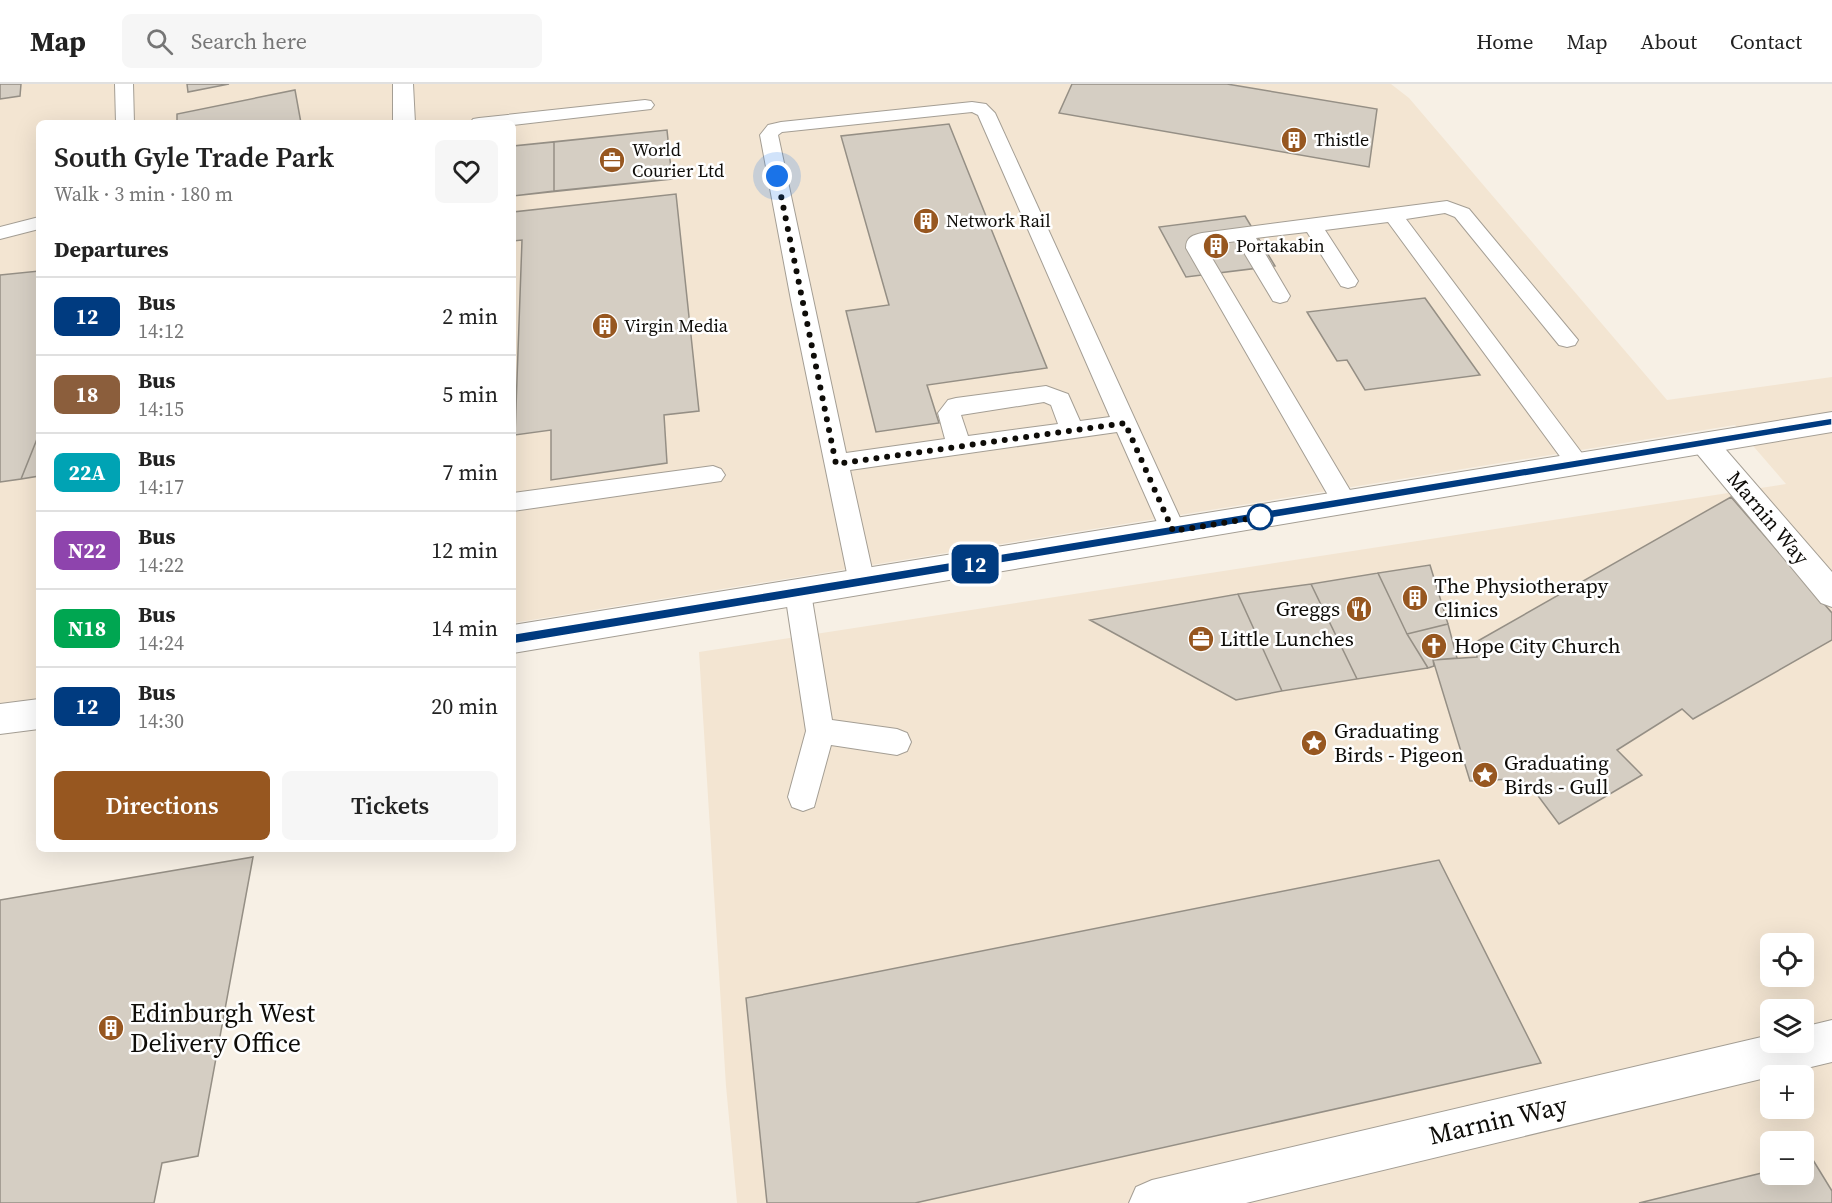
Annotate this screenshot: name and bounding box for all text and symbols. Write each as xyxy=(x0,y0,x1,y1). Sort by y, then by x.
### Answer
search box xyxy=(122,14,542,68)
text: Map xyxy=(30,22,86,60)
icon: search xyxy=(143,25,176,58)
text: Search here xyxy=(191,26,307,56)
text: Home xyxy=(1476,27,1534,56)
text: Map xyxy=(1567,27,1608,56)
text: About xyxy=(1641,27,1697,56)
text: Contact xyxy=(1730,27,1802,56)
building icon: Thistle xyxy=(1279,125,1309,155)
place label: Thistle xyxy=(1314,127,1369,152)
place label: World Courier Ltd xyxy=(632,137,724,183)
text: South Gyle Trade Park xyxy=(54,138,334,176)
button: heart xyxy=(435,140,498,203)
office icon: World Courier Ltd xyxy=(597,145,627,175)
your location xyxy=(762,161,792,191)
text: Walk · 3 min · 180 m xyxy=(54,180,233,208)
building icon: Network Rail xyxy=(911,206,941,236)
place label: Network Rail xyxy=(946,208,1051,233)
building icon: Portakabin xyxy=(1201,231,1231,261)
place label: Portakabin xyxy=(1236,233,1325,258)
text: Departures xyxy=(54,234,168,264)
text: Bus xyxy=(138,287,175,317)
text: 2 min xyxy=(442,301,498,331)
text: 12 xyxy=(76,302,98,331)
building icon: Virgin Media xyxy=(590,311,620,341)
place label: Virgin Media xyxy=(624,313,729,338)
text: 14:12 xyxy=(138,317,184,345)
text: Bus xyxy=(138,365,175,395)
text: 5 min xyxy=(442,379,498,409)
text: 18 xyxy=(76,380,98,409)
text: 14:15 xyxy=(138,395,184,423)
text: Bus xyxy=(138,443,175,473)
text: 7 min xyxy=(442,457,498,487)
text: 22A xyxy=(69,458,105,487)
street label: Marnin Way xyxy=(1721,465,1816,571)
text: 14:17 xyxy=(138,473,184,501)
unlabelled marker xyxy=(1247,504,1273,530)
text: Bus xyxy=(138,521,175,551)
text: 12 min xyxy=(431,535,498,565)
text: N22 xyxy=(68,536,106,565)
line badge: 12 xyxy=(948,544,1002,584)
text: 12 xyxy=(964,550,986,579)
text: 14:22 xyxy=(138,551,184,579)
place label: The Physiotherapy Clinics xyxy=(1434,571,1609,624)
building icon: The Physiotherapy Clinics xyxy=(1400,583,1430,613)
place label: Greggs xyxy=(1276,594,1340,623)
restaurant icon: Greggs xyxy=(1344,594,1374,624)
text: Bus xyxy=(138,599,175,629)
text: 14 min xyxy=(431,613,498,643)
text: N18 xyxy=(68,614,106,643)
office icon: Little Lunches xyxy=(1186,624,1216,654)
place label: Little Lunches xyxy=(1220,624,1354,653)
text: 14:24 xyxy=(138,629,184,657)
church icon: Hope City Church xyxy=(1419,631,1449,661)
place label: Hope City Church xyxy=(1454,631,1621,660)
text: Bus xyxy=(138,677,175,707)
text: 20 min xyxy=(431,691,498,721)
text: 12 xyxy=(76,692,98,721)
text: 14:30 xyxy=(138,707,184,735)
place label: Graduating Birds - Pigeon xyxy=(1334,716,1464,769)
place icon: Graduating Birds - Pigeon xyxy=(1299,728,1329,758)
place label: Graduating Birds - Gull xyxy=(1504,748,1609,801)
place icon: Graduating Birds - Gull xyxy=(1470,760,1500,790)
button: Directions xyxy=(54,771,270,840)
button: Tickets xyxy=(282,771,498,840)
map controls xyxy=(1760,933,1814,1185)
button: locate xyxy=(1760,933,1814,987)
place label: Edinburgh West Delivery Office xyxy=(130,995,315,1061)
button: layers xyxy=(1760,999,1814,1053)
building icon: Edinburgh West Delivery Office xyxy=(96,1013,126,1043)
button: + xyxy=(1760,1065,1814,1119)
street label: Marnin Way xyxy=(1425,1086,1571,1153)
button: − xyxy=(1760,1131,1814,1185)

